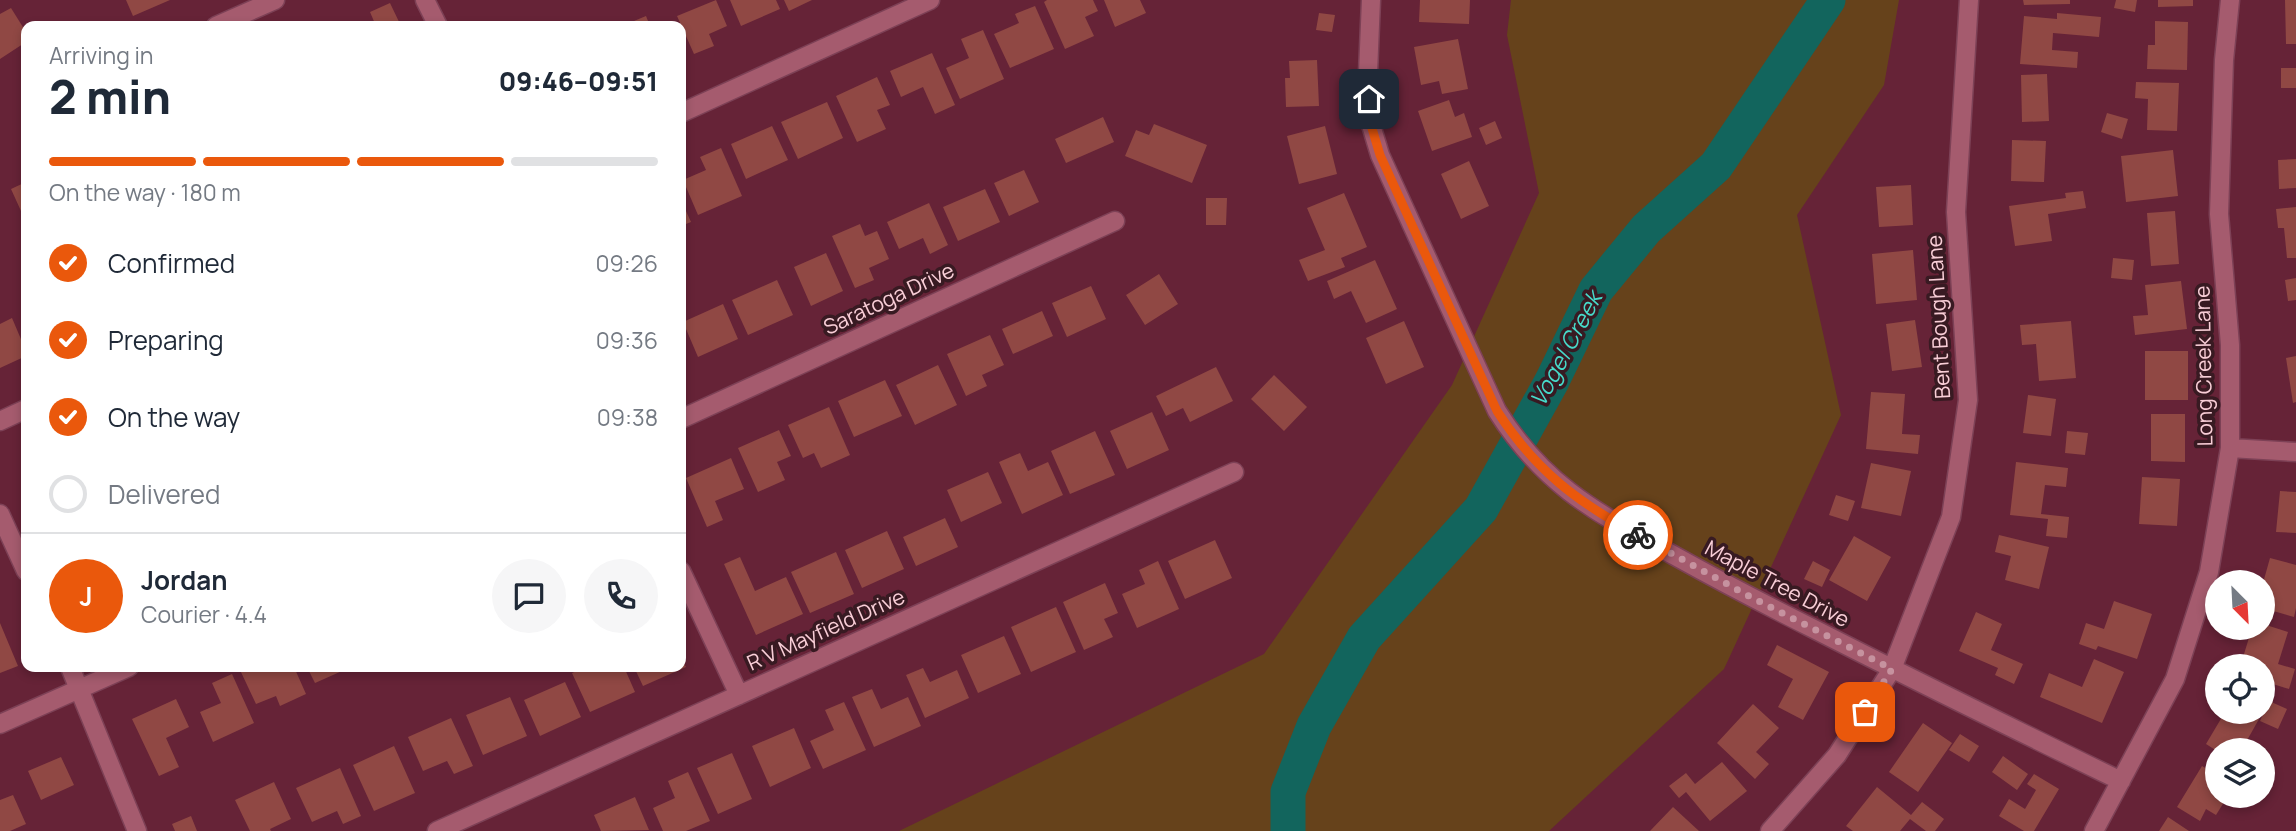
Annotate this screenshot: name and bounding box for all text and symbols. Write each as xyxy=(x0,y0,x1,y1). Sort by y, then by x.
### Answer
text: Arriving in xyxy=(49,39,154,71)
text: 09:46–09:51 xyxy=(499,63,658,99)
text: 2 min xyxy=(49,65,171,128)
pin xyxy=(1339,69,1399,129)
icon: home xyxy=(1350,80,1388,118)
text: On the way · 180 m xyxy=(49,176,241,208)
street label: Bent Bough Lane xyxy=(1920,235,1956,400)
icon: check xyxy=(49,244,87,282)
text: Confirmed xyxy=(108,245,235,281)
text: 09:26 xyxy=(595,247,658,279)
street label: Saratoga Drive xyxy=(819,256,959,341)
water label: Vogel Creek xyxy=(1521,282,1610,412)
street label: Long Creek Lane xyxy=(2188,285,2218,447)
icon: check xyxy=(49,321,87,359)
text: Preparing xyxy=(108,322,224,358)
text: 09:36 xyxy=(596,324,658,356)
icon: check xyxy=(49,398,87,436)
text: On the way xyxy=(108,399,240,435)
text: 09:38 xyxy=(597,401,658,433)
text: Delivered xyxy=(108,476,220,512)
courier xyxy=(1603,500,1673,570)
icon: bike xyxy=(1619,516,1657,554)
street label: Maple Tree Drive xyxy=(1700,533,1855,633)
button: chat xyxy=(492,559,566,633)
button: phone xyxy=(584,559,658,633)
text: Jordan xyxy=(141,562,227,598)
north arrow xyxy=(2205,570,2275,640)
map controls xyxy=(2205,570,2275,808)
text: J xyxy=(79,578,93,614)
street label: R V Mayfield Drive xyxy=(742,582,909,676)
text: Courier · 4.4 xyxy=(141,598,267,630)
button: locate xyxy=(2205,654,2275,724)
pin xyxy=(1835,682,1895,742)
icon: bag xyxy=(1846,693,1884,731)
button: layers xyxy=(2205,738,2275,808)

